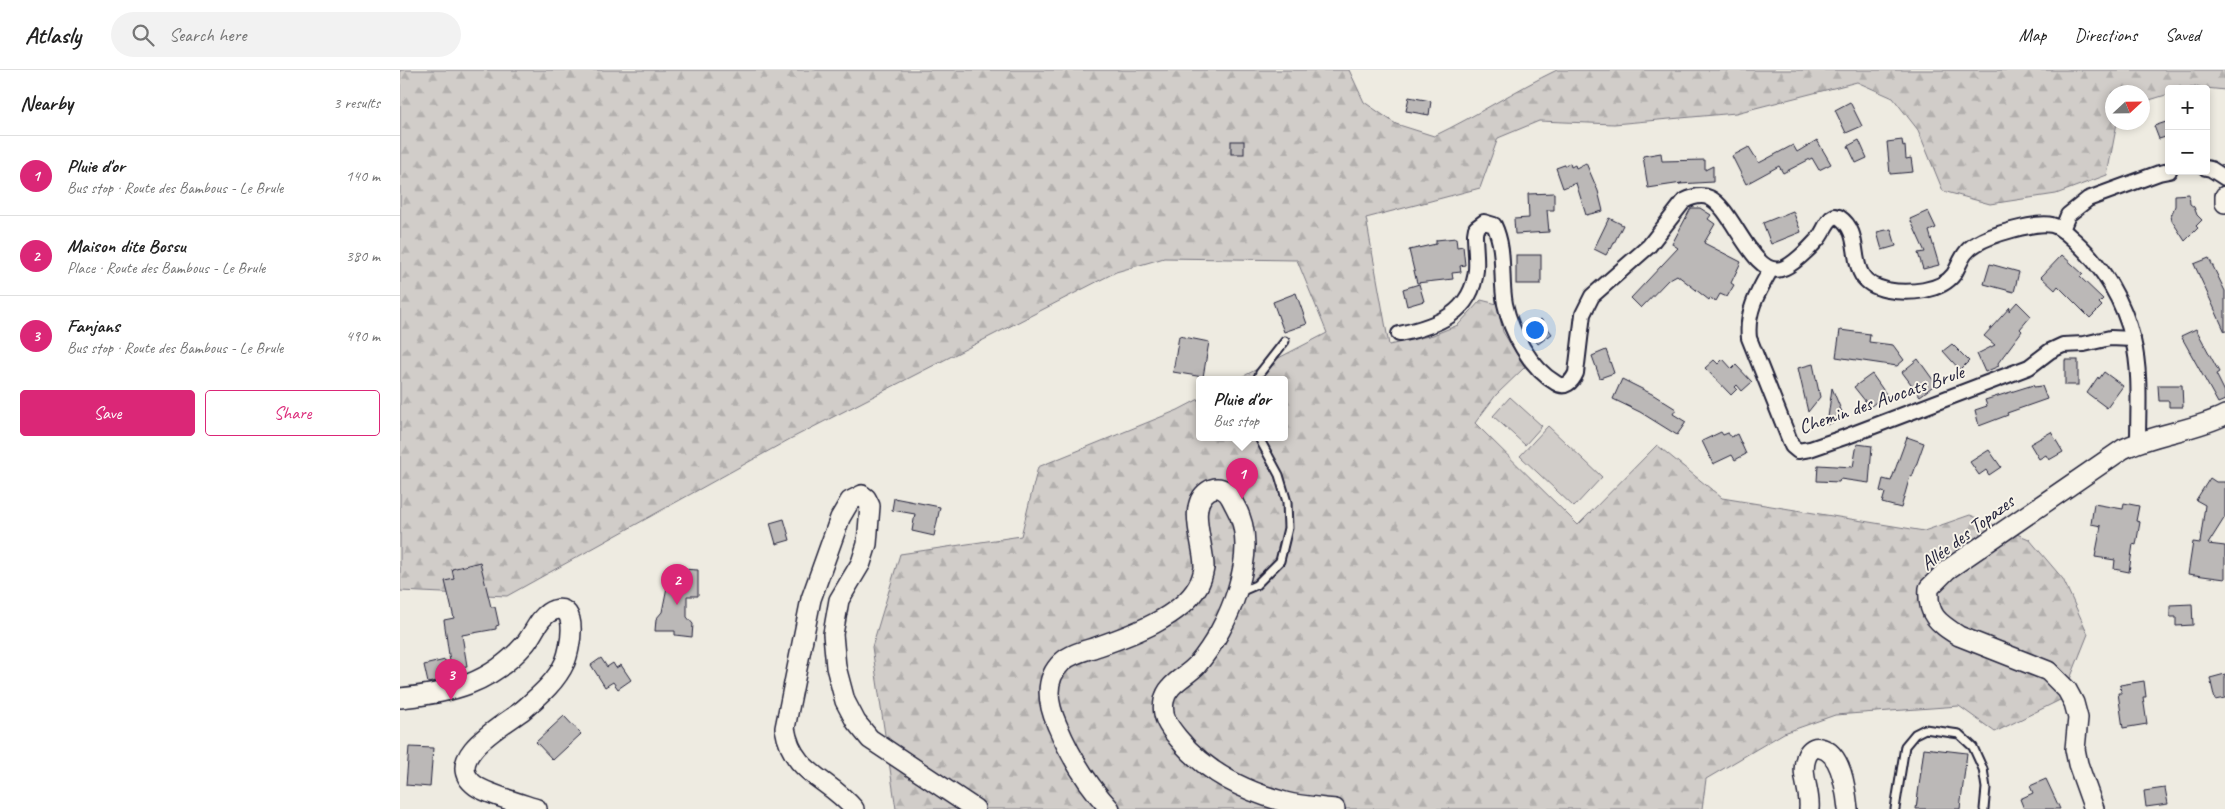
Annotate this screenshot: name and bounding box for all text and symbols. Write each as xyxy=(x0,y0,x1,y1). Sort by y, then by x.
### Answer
search box xyxy=(111,12,461,57)
text: Atlasly xyxy=(25,20,81,50)
icon: search xyxy=(129,21,157,49)
text: Search here xyxy=(169,23,246,47)
text: Map xyxy=(2019,24,2046,46)
text: Directions xyxy=(2074,24,2137,46)
text: Saved xyxy=(2165,24,2200,46)
north arrow xyxy=(2105,85,2150,130)
map controls xyxy=(2165,85,2210,175)
button: + xyxy=(2165,85,2210,130)
text: Nearby xyxy=(20,90,73,116)
text: 3 results xyxy=(333,93,380,113)
button: − xyxy=(2165,130,2210,175)
text: Pluie d'or xyxy=(67,154,125,178)
text: 1 xyxy=(32,166,40,186)
text: 140 m xyxy=(346,166,380,186)
text: Bus stop · Route des Bambous - Le Brule xyxy=(67,178,283,198)
text: Maison dite Bossu xyxy=(67,234,186,258)
text: 2 xyxy=(32,246,40,266)
text: 380 m xyxy=(346,246,380,266)
text: Place · Route des Bambous - Le Brule xyxy=(67,258,265,278)
text: Fanjans xyxy=(67,314,120,338)
your location xyxy=(1522,317,1548,343)
text: 3 xyxy=(32,326,40,346)
text: 490 m xyxy=(346,326,380,346)
text: Bus stop · Route des Bambous - Le Brule xyxy=(67,338,283,358)
street label: Chemin des Avocats Brule xyxy=(1795,359,1968,439)
popup xyxy=(1196,376,1288,441)
text: Pluie d'or xyxy=(1213,387,1271,411)
button: Save xyxy=(20,390,195,436)
button: Share xyxy=(205,390,380,436)
text: Bus stop xyxy=(1213,411,1259,431)
pin: 1 xyxy=(1226,458,1258,499)
street label: Allée des Topazes xyxy=(1915,488,2021,576)
pin: 2 xyxy=(661,564,693,605)
pin: 3 xyxy=(435,659,467,700)

